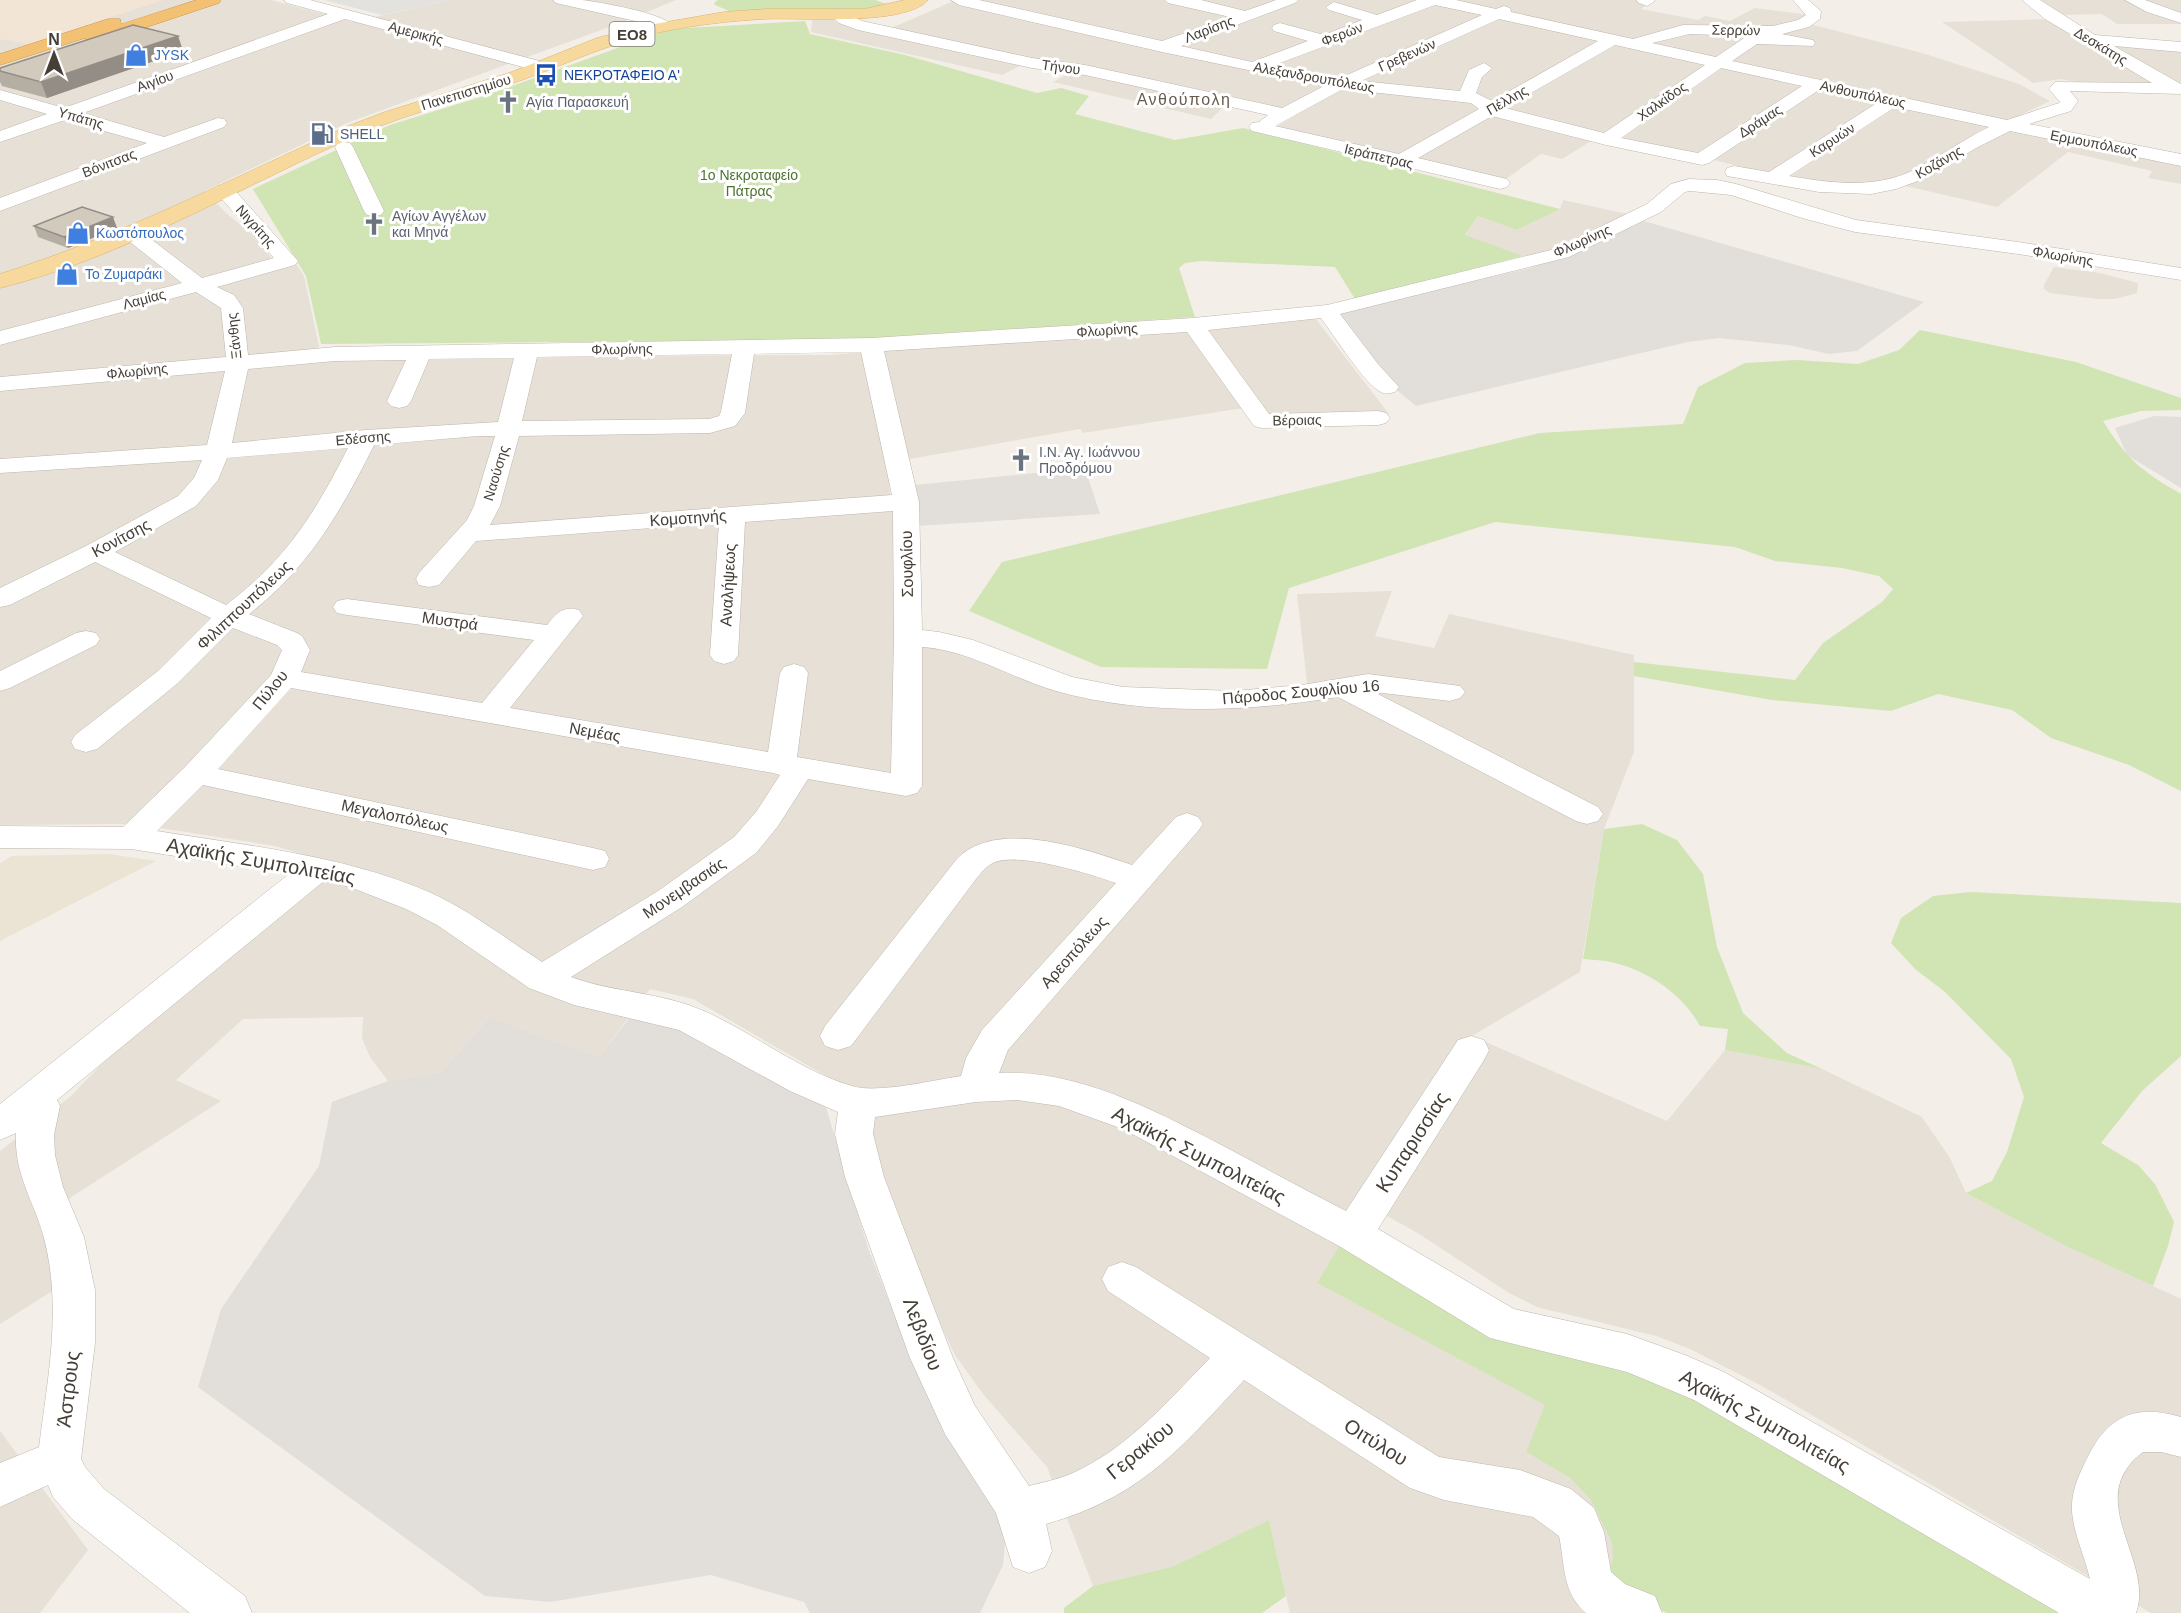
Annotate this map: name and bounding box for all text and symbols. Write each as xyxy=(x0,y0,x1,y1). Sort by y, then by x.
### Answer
street label: Λαρίσης xyxy=(1182,12,1236,46)
street label: Αμερικής xyxy=(387,18,445,48)
street label: Φερών xyxy=(1319,19,1365,49)
road number: ΕΟ8 xyxy=(610,22,654,46)
street label: Σερρών xyxy=(1711,22,1761,38)
north arrow xyxy=(24,24,84,84)
street label: Δεσκάτης xyxy=(2071,24,2131,68)
text: N xyxy=(48,31,60,48)
street label: Γρεβενών xyxy=(1376,35,1438,75)
shop icon: JYSK xyxy=(123,42,149,68)
place label: JYSK xyxy=(154,47,190,63)
street label: Τήνου xyxy=(1041,56,1081,78)
street label: Αλεξανδρουπόλεως xyxy=(1252,58,1376,96)
bus stop icon: ΝΕΚΡΟΤΑΦΕΙΟ Α' xyxy=(533,62,559,88)
street label: Αιγίου xyxy=(134,67,176,95)
place label: ΝΕΚΡΟΤΑΦΕΙΟ Α' xyxy=(564,67,680,83)
street label: Πανεπιστημίου xyxy=(419,71,513,113)
street label: Ανθουπόλεως xyxy=(1819,77,1908,111)
street label: Χαλκίδος xyxy=(1634,78,1690,124)
street label: Πέλλης xyxy=(1484,82,1531,118)
church icon: Αγία Παρασκευή xyxy=(495,89,521,115)
district label: Ανθούπολη xyxy=(1137,91,1231,108)
place label: Αγία Παρασκευή xyxy=(526,94,629,110)
street label: Δράμας xyxy=(1735,101,1785,141)
street label: Υπάτης xyxy=(56,104,106,132)
street label: Καρυών xyxy=(1806,119,1858,161)
fuel station icon: SHELL xyxy=(309,121,335,147)
place label: SHELL xyxy=(340,126,385,142)
street label: Ερμουπόλεως xyxy=(2049,127,2139,159)
street label: Ιεράπετρας xyxy=(1343,140,1415,172)
street label: Κοζάνης xyxy=(1913,142,1966,182)
street label: Βόνιτσας xyxy=(80,145,138,181)
park label: 1o Νεκροταφείο Πάτρας xyxy=(700,167,798,199)
street label: Νιγρίτης xyxy=(233,202,279,251)
place label: Αγίων Αγγέλων και Μηνά xyxy=(392,208,486,240)
church icon: Αγίων Αγγέλων και Μηνά xyxy=(361,211,387,237)
shop icon: Κωστόπουλος xyxy=(65,220,91,246)
street label: Φλωρίνης xyxy=(1551,221,1614,261)
place label: Κωστόπουλος xyxy=(96,225,184,241)
street label: Φλωρίνης xyxy=(2031,243,2095,269)
shop icon: Το Ζυμαράκι xyxy=(54,261,80,287)
place label: Το Ζυμαράκι xyxy=(85,266,162,282)
street label: Λαμίας xyxy=(121,286,167,312)
street label: Ξάνθης xyxy=(224,312,244,360)
street label: Φλωρίνης xyxy=(1076,320,1138,340)
street label: Φλωρίνης xyxy=(591,340,653,358)
street label: Φλωρίνης xyxy=(106,360,169,382)
street label: Βέροιας xyxy=(1272,412,1322,428)
street label: Εδέσσης xyxy=(335,428,391,448)
street label: Ναούσης xyxy=(480,443,512,503)
place label: Ι.Ν. Αγ. Ιωάννου Προδρόμου xyxy=(1039,444,1140,476)
church icon: Ι.Ν. Αγ. Ιωάννου Προδρόμου xyxy=(1008,447,1034,473)
street label: Κομοτηνής xyxy=(649,507,727,529)
street label: Κονίτσης xyxy=(89,515,153,560)
street label: Σουφλίου xyxy=(898,530,916,598)
street label: Αναλήψεως xyxy=(717,543,739,627)
street label: Φιλιππουπόλεως xyxy=(193,557,295,653)
street label: Μυστρά xyxy=(421,609,479,633)
street label: Πύλου xyxy=(249,667,291,713)
street label: Πάροδος Σουφλίου 16 xyxy=(1222,677,1380,707)
street label: Νεμέας xyxy=(568,719,622,745)
street label: Μεγαλοπόλεως xyxy=(340,796,450,836)
street label: Αχαϊκής Συμπολιτείας xyxy=(165,834,357,889)
street label: Μονεμβασιάς xyxy=(640,854,729,922)
street label: Αρεοπόλεως xyxy=(1037,912,1111,991)
street label: Κυπαρισσίας xyxy=(1371,1087,1453,1196)
street label: Αχαϊκής Συμπολιτείας xyxy=(1109,1102,1290,1208)
street label: Λεβιδίου xyxy=(899,1295,947,1373)
street label: Άστρους xyxy=(52,1349,84,1428)
street label: Αχαϊκής Συμπολιτείας xyxy=(1676,1365,1854,1477)
street label: Οιτύλου xyxy=(1340,1414,1412,1470)
street label: Γερακίου xyxy=(1102,1416,1178,1484)

